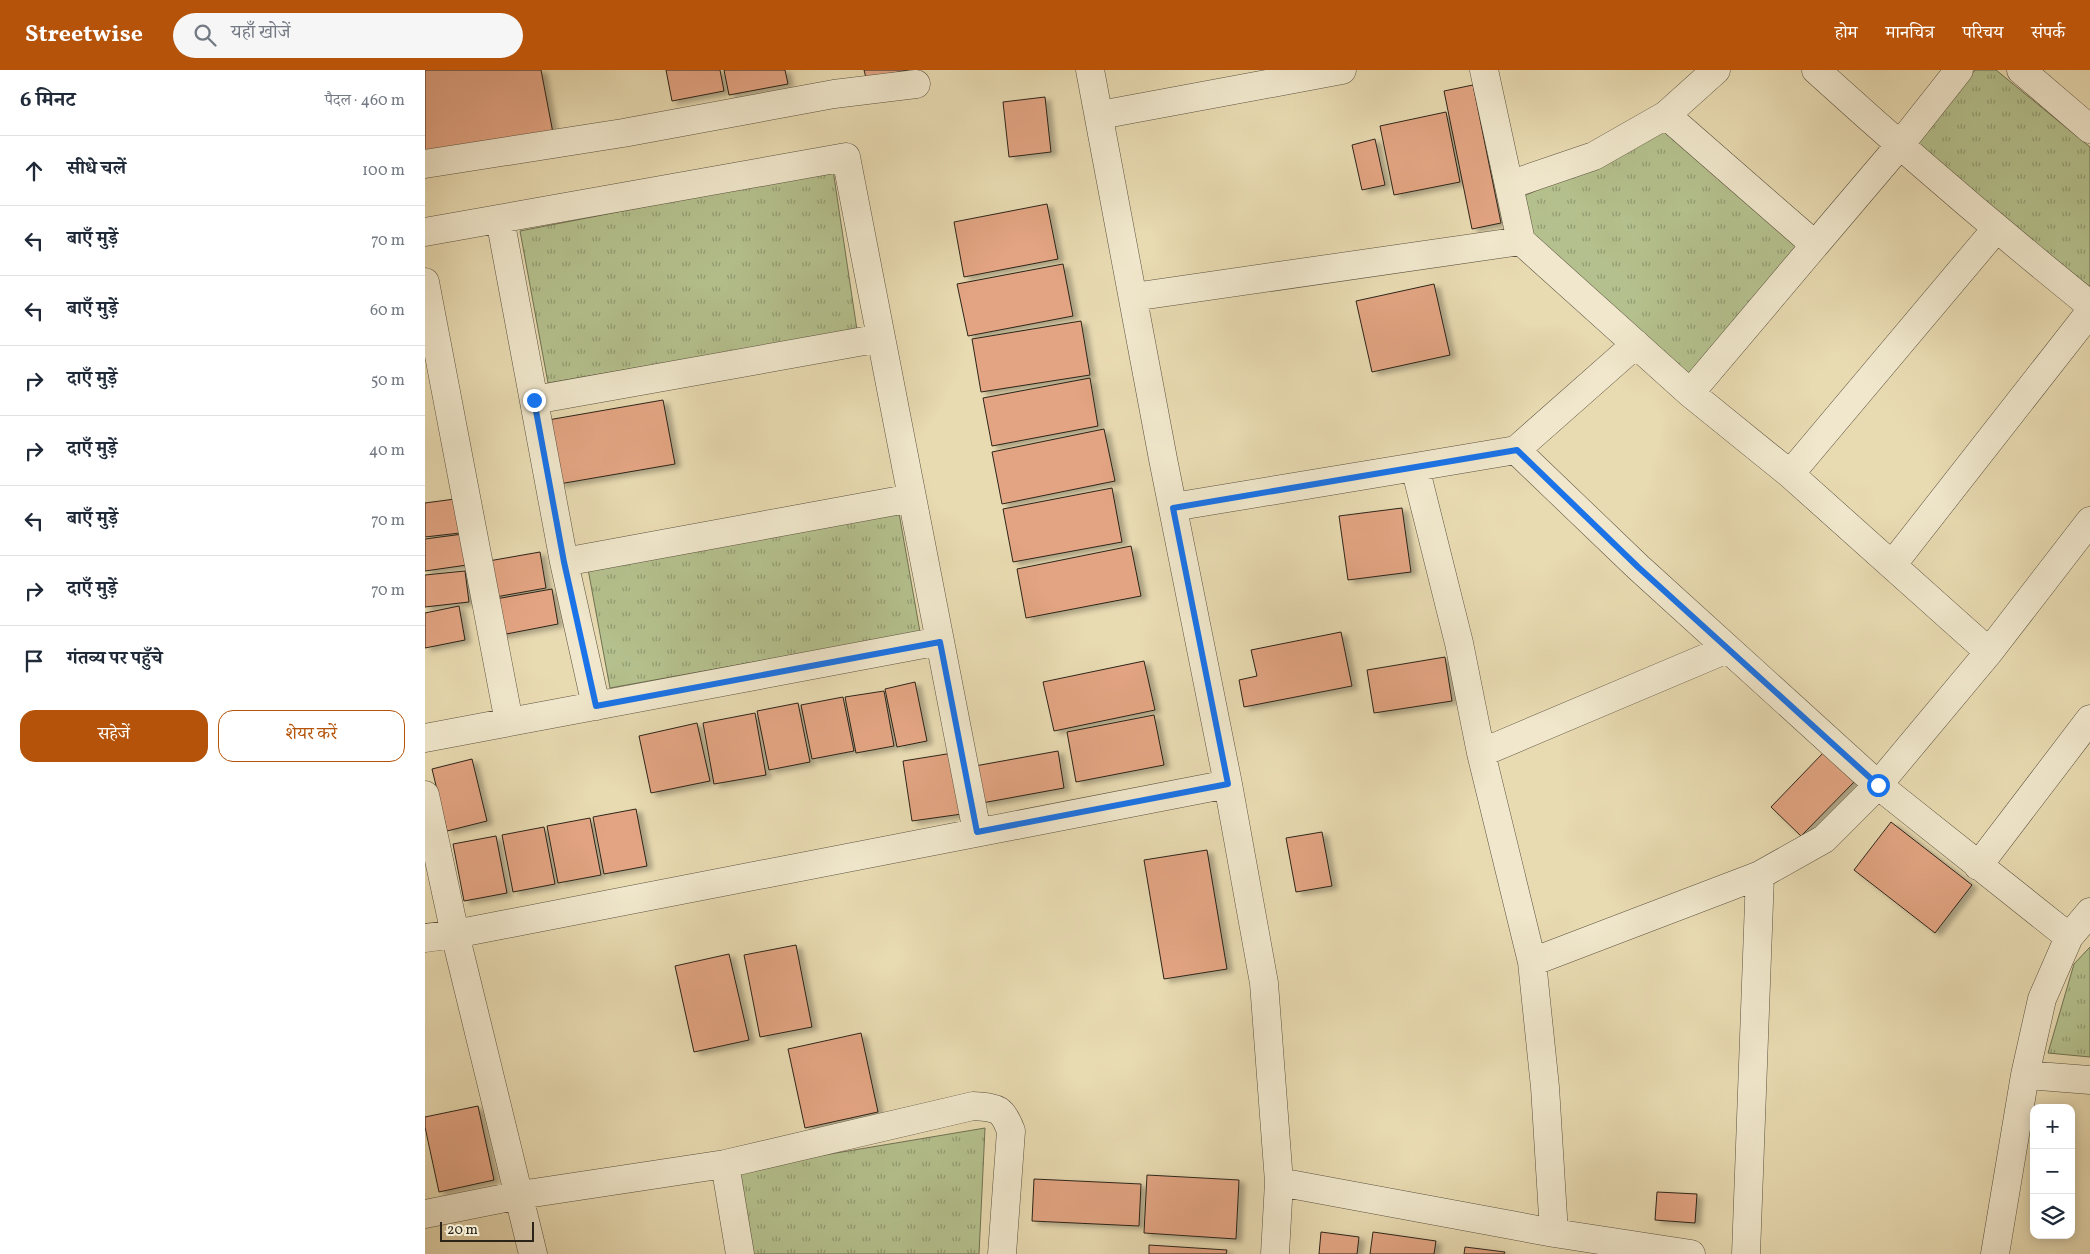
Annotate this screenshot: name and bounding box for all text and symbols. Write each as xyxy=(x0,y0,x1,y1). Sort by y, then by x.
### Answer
search box xyxy=(173,13,523,58)
text: Streetwise xyxy=(25,18,143,52)
text: यहाँ खोजें xyxy=(231,20,291,46)
icon: search xyxy=(191,21,219,49)
text: होम xyxy=(1835,21,1858,46)
text: मानचित्र xyxy=(1886,21,1934,46)
text: परिचय xyxy=(1962,21,2003,46)
text: संपर्क xyxy=(2031,21,2065,46)
text: 6 मिनट xyxy=(20,86,76,115)
text: पैदल · 460 m xyxy=(325,90,405,112)
text: सीधे चलें xyxy=(67,156,126,182)
icon: ahead xyxy=(20,157,48,185)
text: 100 m xyxy=(362,160,405,182)
text: बाएँ मुड़ें xyxy=(67,226,118,252)
icon: left xyxy=(20,227,48,255)
text: 70 m xyxy=(371,230,405,252)
text: बाएँ मुड़ें xyxy=(67,296,118,322)
icon: left xyxy=(20,297,48,325)
text: 60 m xyxy=(370,300,405,322)
text: दाएँ मुड़ें xyxy=(67,366,117,392)
icon: right xyxy=(20,367,48,395)
text: 50 m xyxy=(371,370,405,392)
route end xyxy=(523,389,546,412)
text: दाएँ मुड़ें xyxy=(67,436,117,462)
icon: right xyxy=(20,437,48,465)
text: 40 m xyxy=(369,440,405,462)
text: बाएँ मुड़ें xyxy=(67,506,118,532)
icon: left xyxy=(20,507,48,535)
text: 70 m xyxy=(371,510,405,532)
text: दाएँ मुड़ें xyxy=(67,576,117,602)
icon: right xyxy=(20,577,48,605)
text: 70 m xyxy=(371,580,405,602)
text: गंतव्य पर पहुँचे xyxy=(67,646,162,672)
icon: arrive xyxy=(20,647,48,675)
button: सहेजें xyxy=(20,710,208,762)
button: शेयर करें xyxy=(218,710,405,762)
route start xyxy=(1867,774,1890,797)
map controls xyxy=(2030,1104,2075,1239)
button: + xyxy=(2030,1104,2075,1149)
button: − xyxy=(2030,1149,2075,1194)
button: layers xyxy=(2030,1194,2075,1239)
scale bar xyxy=(440,1219,534,1242)
text: 20 m xyxy=(447,1221,478,1240)

